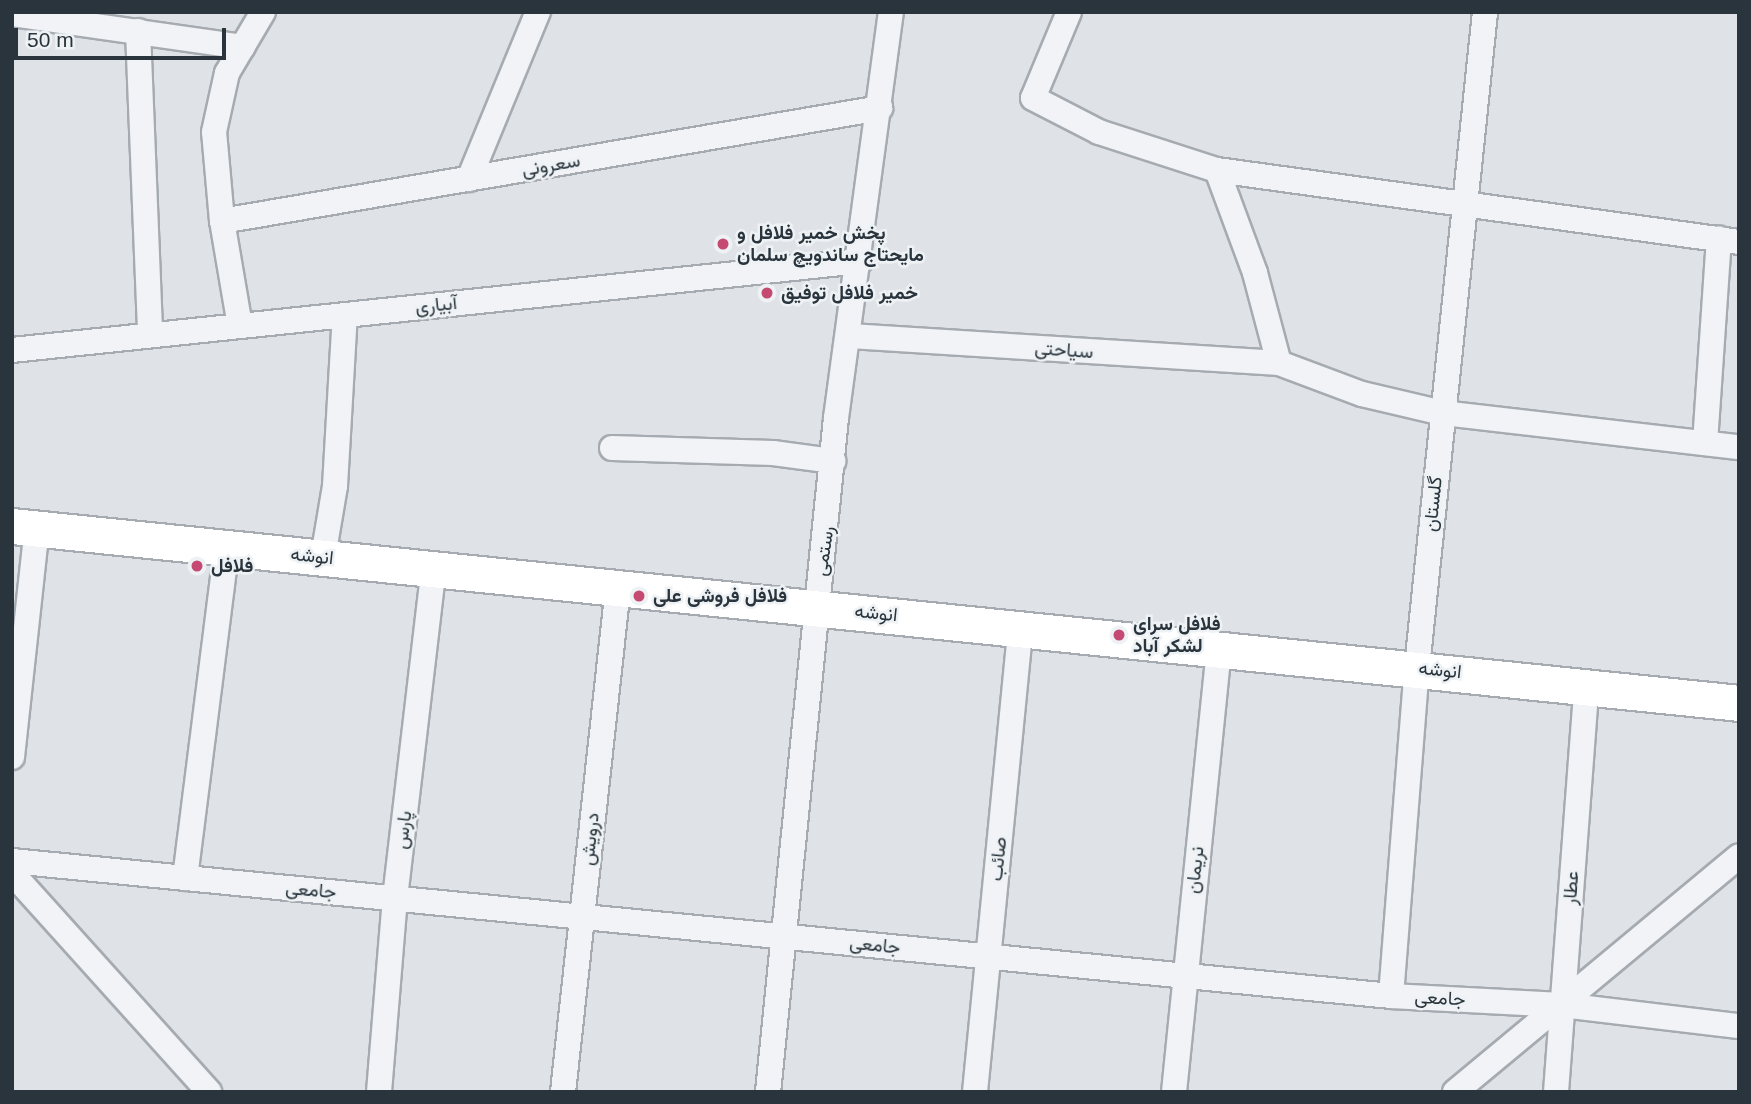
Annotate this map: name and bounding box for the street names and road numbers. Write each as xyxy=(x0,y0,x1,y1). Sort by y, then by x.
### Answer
street label: سعرونی xyxy=(520,149,582,181)
street label: آبیاری xyxy=(414,291,458,319)
street label: سیاحتی xyxy=(1034,337,1094,363)
street label: گلستان xyxy=(1419,475,1447,533)
street label: رستمی xyxy=(809,524,839,578)
street label: انوشه xyxy=(289,542,335,570)
street label: انوشه xyxy=(853,599,899,627)
street label: انوشه xyxy=(1417,656,1463,684)
street label: پارس xyxy=(389,810,417,850)
street label: درویش xyxy=(576,811,604,867)
street label: صائب xyxy=(984,836,1012,882)
street label: نریمان xyxy=(1181,845,1209,895)
street label: عطار xyxy=(1558,870,1584,906)
street label: جامعی xyxy=(285,876,337,904)
street label: جامعی xyxy=(848,931,902,959)
street label: جامعی xyxy=(1414,985,1466,1011)

